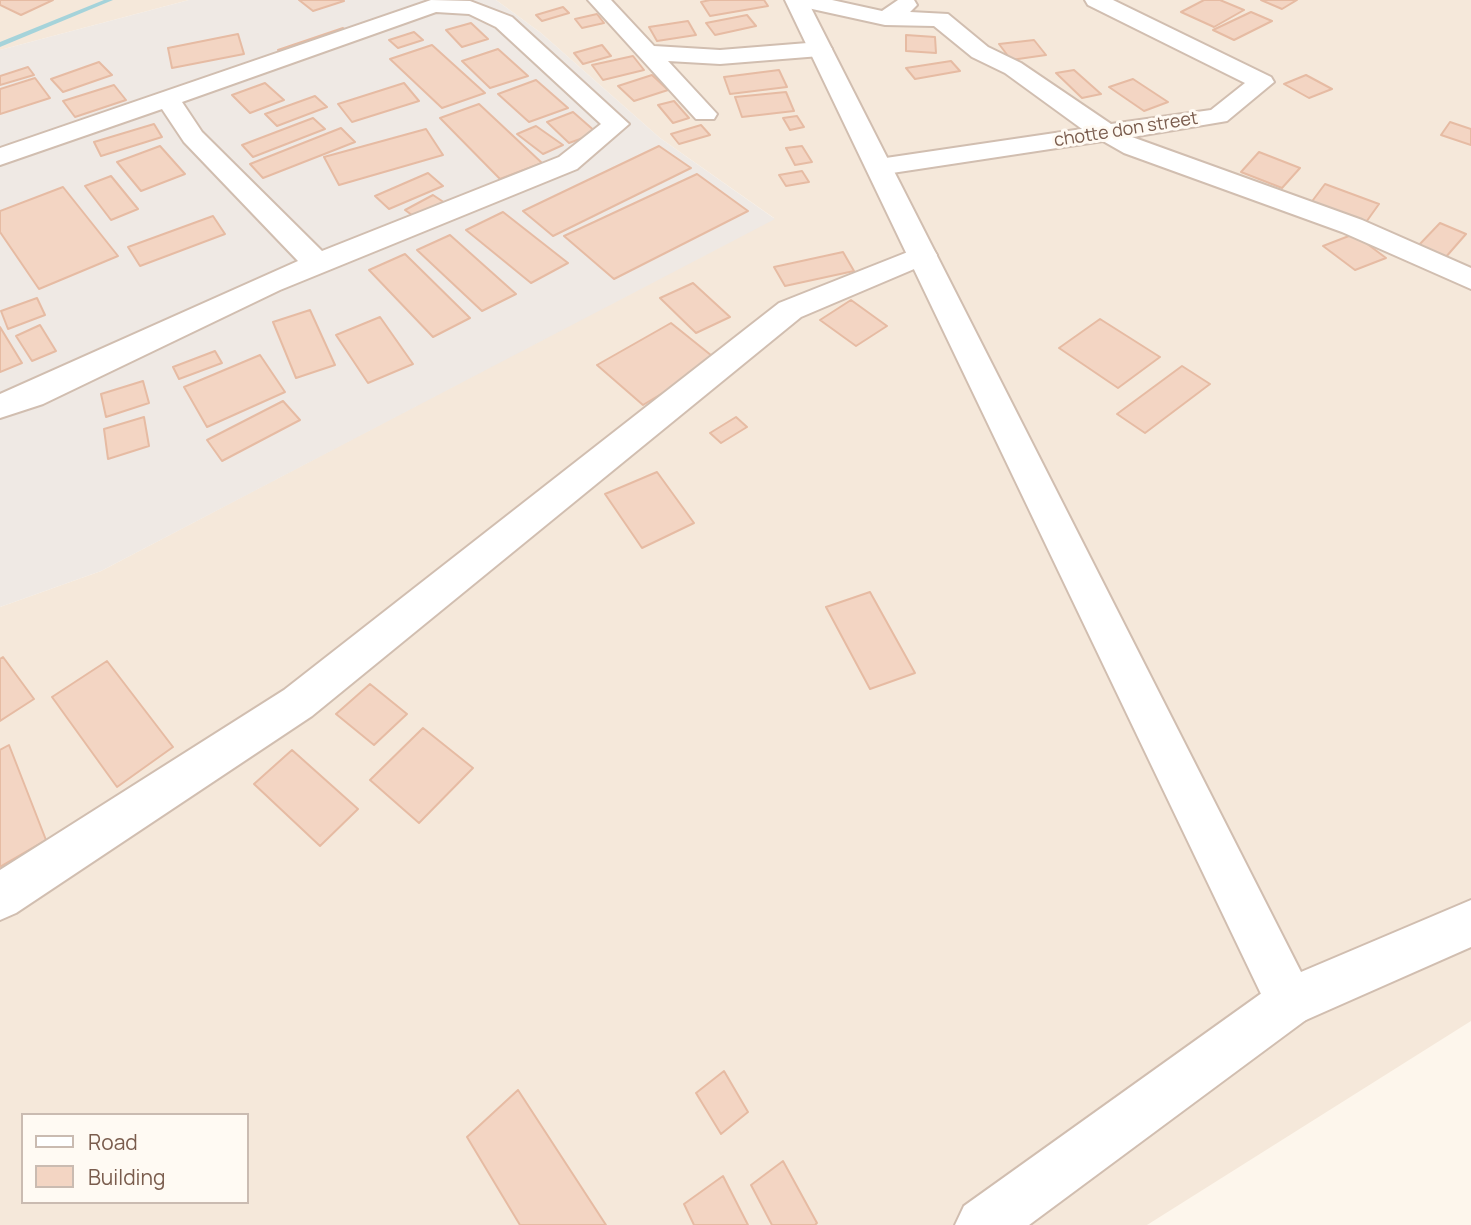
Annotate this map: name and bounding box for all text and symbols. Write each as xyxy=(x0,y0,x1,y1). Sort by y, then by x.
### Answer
street label: chotte don street xyxy=(1052,108,1200,152)
legend xyxy=(21,1113,248,1204)
text: Road xyxy=(88,1128,138,1156)
text: Building xyxy=(88,1163,165,1191)

